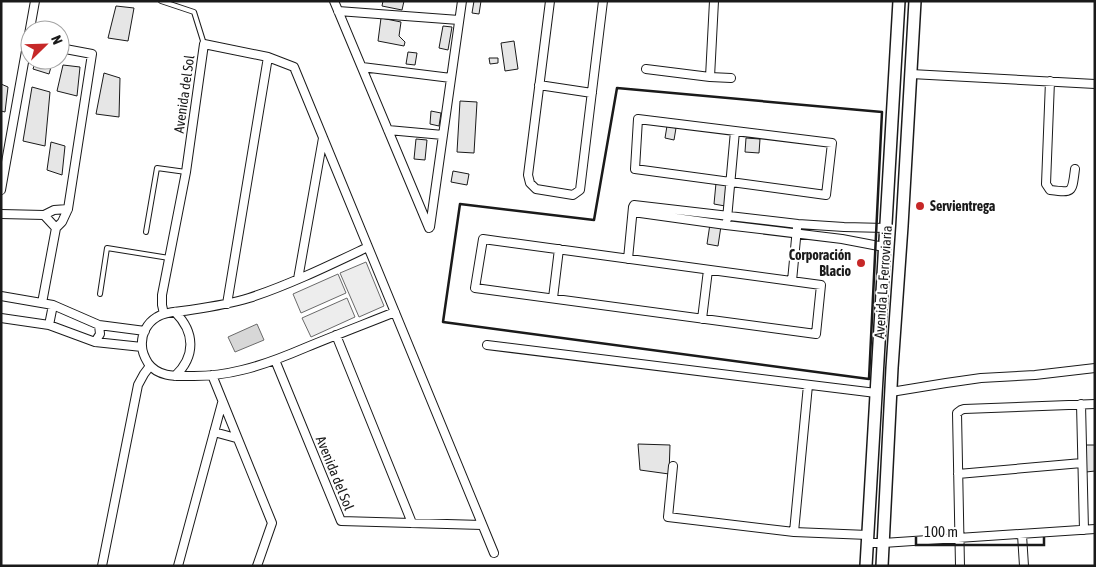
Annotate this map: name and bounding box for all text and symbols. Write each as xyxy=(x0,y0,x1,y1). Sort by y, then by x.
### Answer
north arrow xyxy=(20,20,70,70)
text: N xyxy=(48,33,66,47)
street label: Avenida del Sol xyxy=(171,54,197,134)
place label: Servientrega xyxy=(930,198,996,214)
marker: Servientrega xyxy=(914,200,926,212)
street label: Avenida La Ferroviaria xyxy=(871,225,895,339)
place label: Corporación Blacio xyxy=(789,247,851,279)
marker: Corporación Blacio xyxy=(855,257,867,269)
street label: Avenida del Sol xyxy=(313,434,357,513)
scale bar xyxy=(916,514,1044,546)
text: 100 m xyxy=(924,523,958,540)

